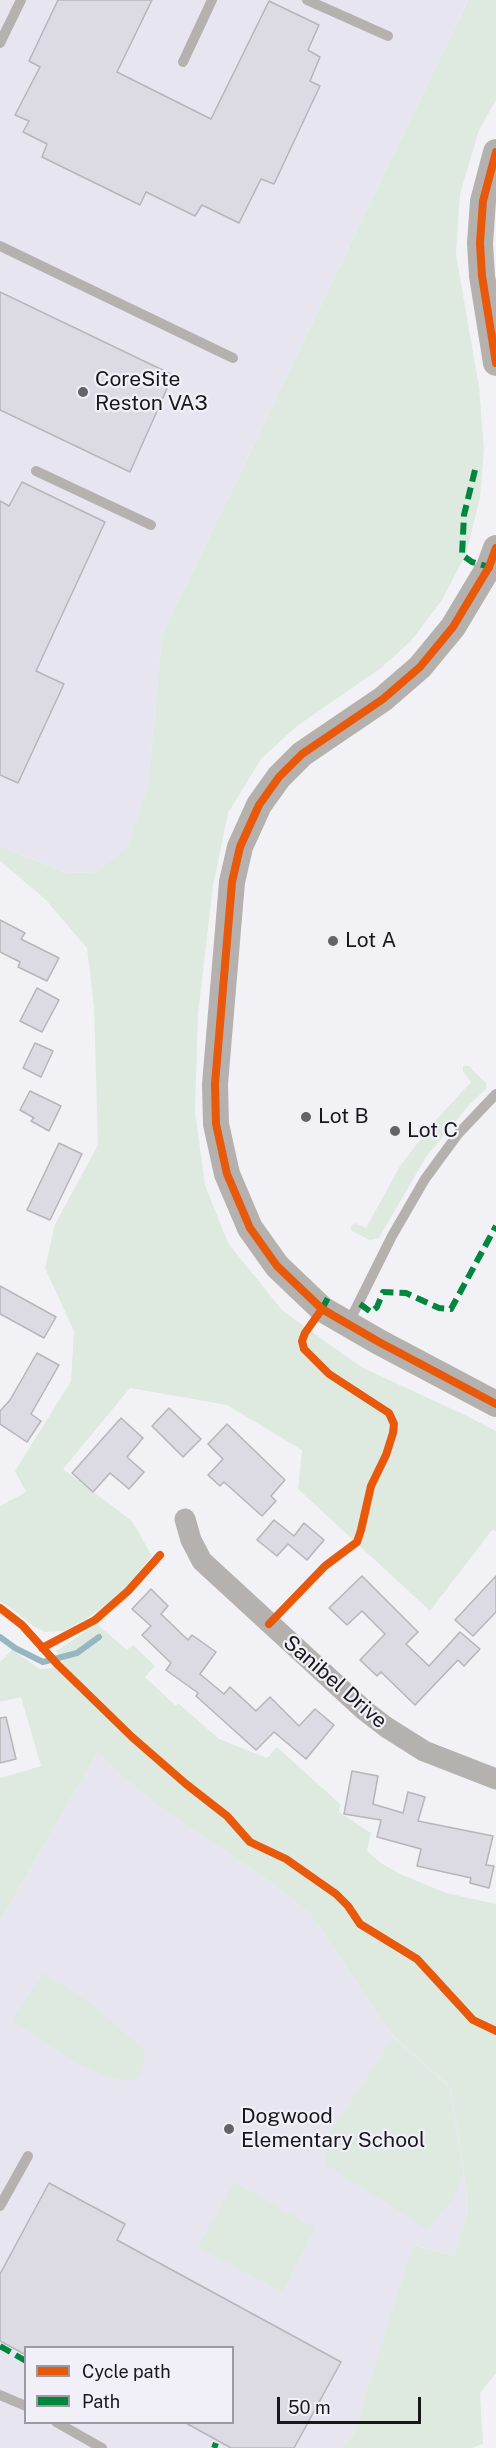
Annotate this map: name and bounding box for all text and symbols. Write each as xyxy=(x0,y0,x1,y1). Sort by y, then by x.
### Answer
place label: CoreSite Reston VA3 xyxy=(95,367,208,417)
marker: CoreSite Reston VA3 xyxy=(76,385,90,399)
place label: Lot A xyxy=(345,928,396,954)
marker: Lot A xyxy=(326,934,340,948)
place label: Lot B xyxy=(318,1104,368,1130)
marker: Lot B xyxy=(299,1110,313,1124)
place label: Lot C xyxy=(407,1118,458,1144)
marker: Lot C xyxy=(388,1124,402,1138)
street label: Sanibel Drive xyxy=(278,1630,392,1734)
place label: Dogwood Elementary School xyxy=(241,2104,425,2154)
marker: Dogwood Elementary School xyxy=(222,2122,236,2136)
legend xyxy=(24,2346,234,2424)
text: Cycle path xyxy=(82,2361,171,2382)
scale bar xyxy=(280,2385,424,2423)
text: Path xyxy=(82,2391,120,2412)
text: 50 m xyxy=(288,2397,331,2418)

